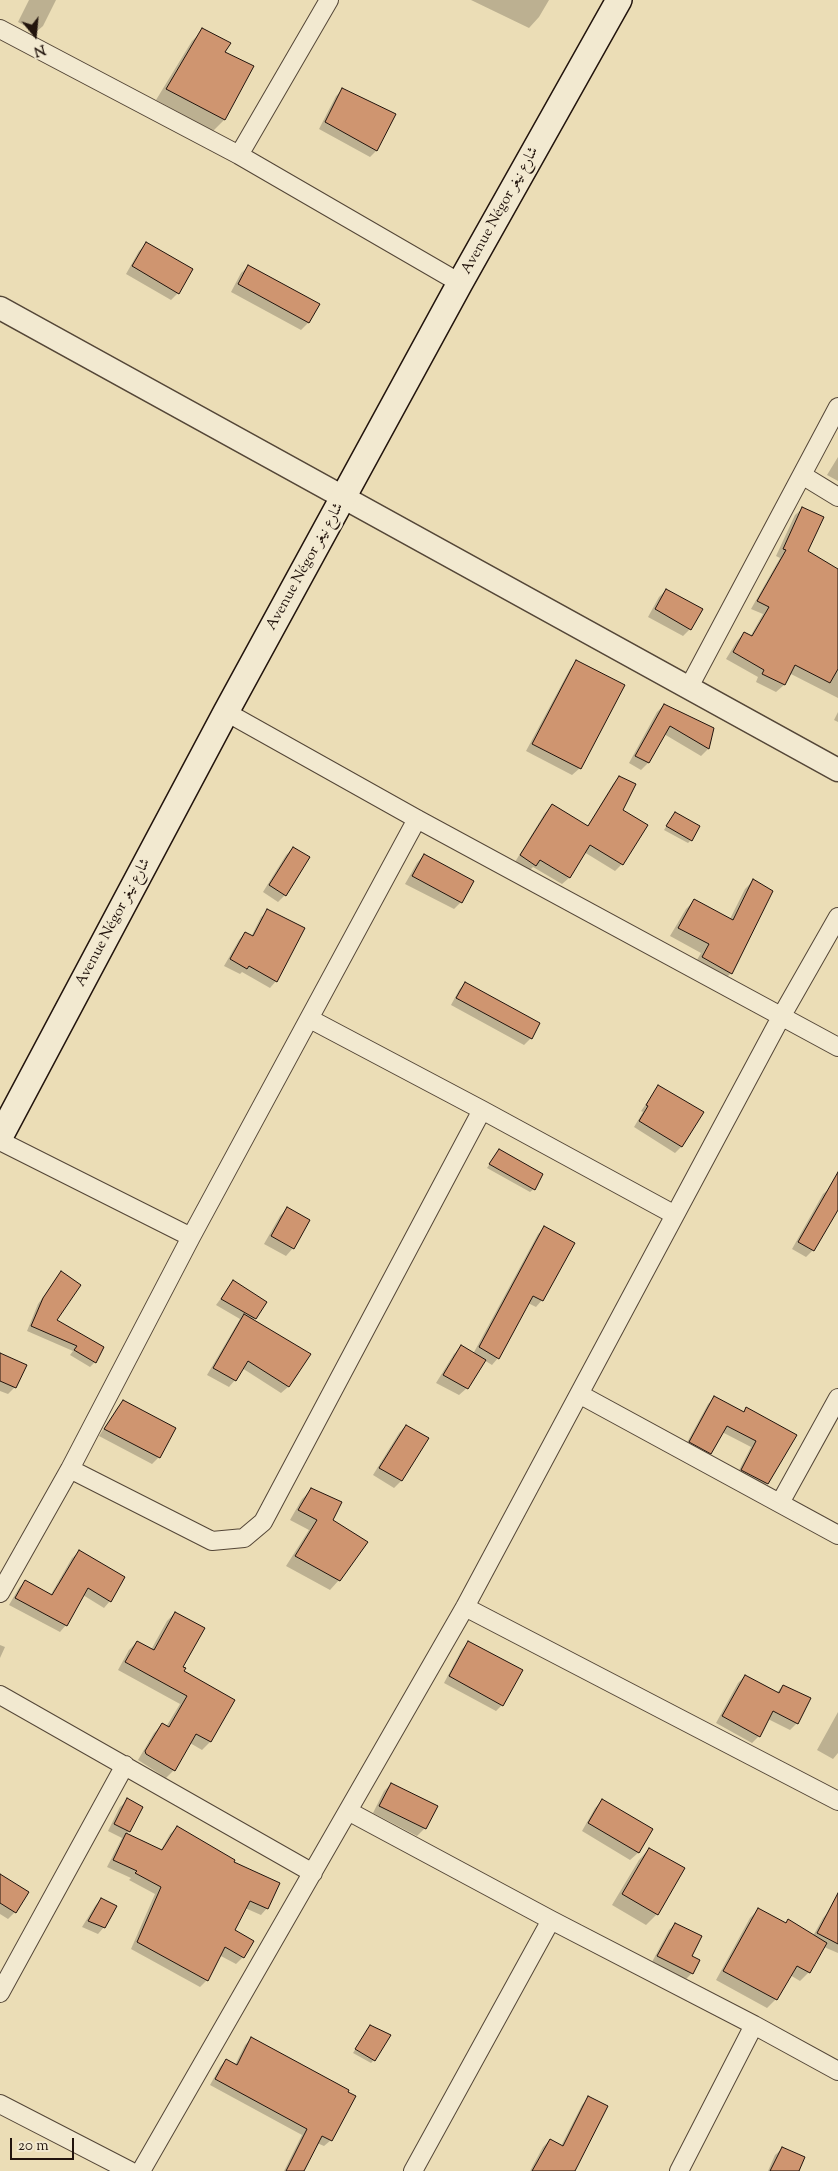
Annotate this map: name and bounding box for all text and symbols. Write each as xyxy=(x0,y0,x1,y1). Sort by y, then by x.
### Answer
north arrow xyxy=(10,10,60,60)
text: N xyxy=(31,38,48,61)
street label: Avenue Négor شارع نيغر xyxy=(459,144,543,278)
street label: Avenue Négor شارع نيغر xyxy=(264,500,348,634)
street label: Avenue Négor شارع نيغر xyxy=(73,856,155,990)
scale bar xyxy=(12,2128,76,2160)
text: 20 m xyxy=(18,2136,49,2157)

